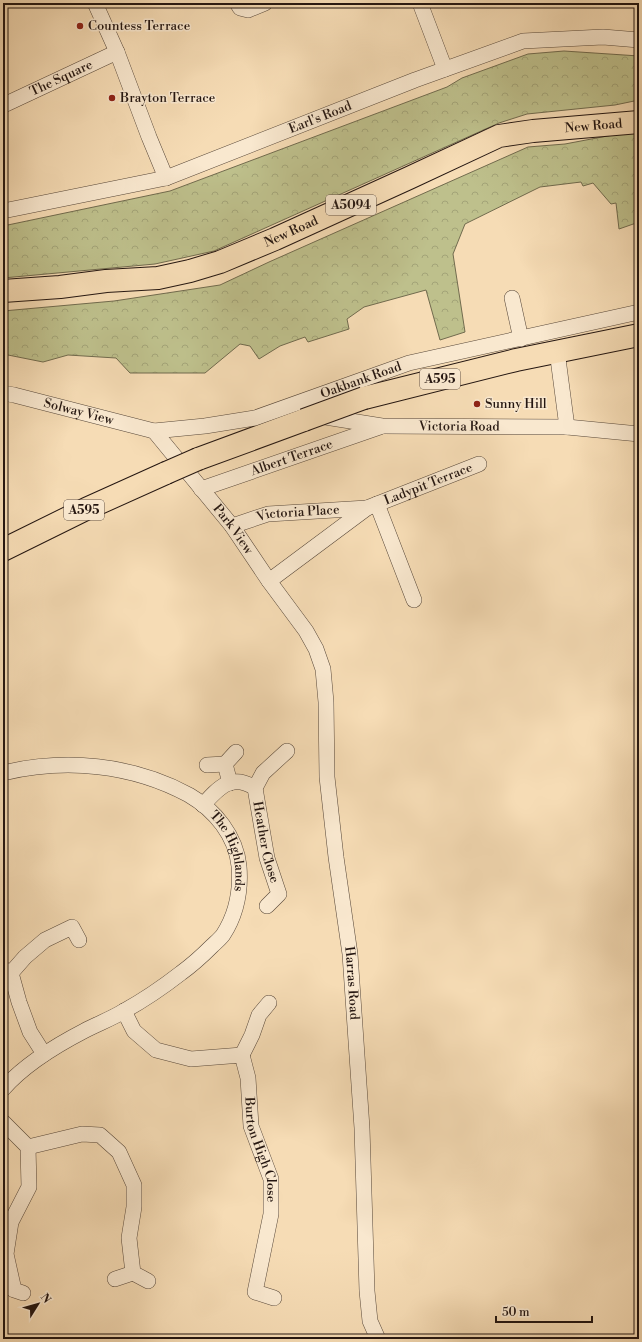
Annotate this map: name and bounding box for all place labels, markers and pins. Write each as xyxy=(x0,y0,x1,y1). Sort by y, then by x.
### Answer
place label: Countess Terrace xyxy=(88,18,191,34)
marker: Countess Terrace xyxy=(75,21,85,31)
place label: Brayton Terrace xyxy=(119,90,216,106)
marker: Brayton Terrace xyxy=(107,93,117,103)
place label: Sunny Hill xyxy=(485,396,547,412)
marker: Sunny Hill xyxy=(472,399,482,409)

